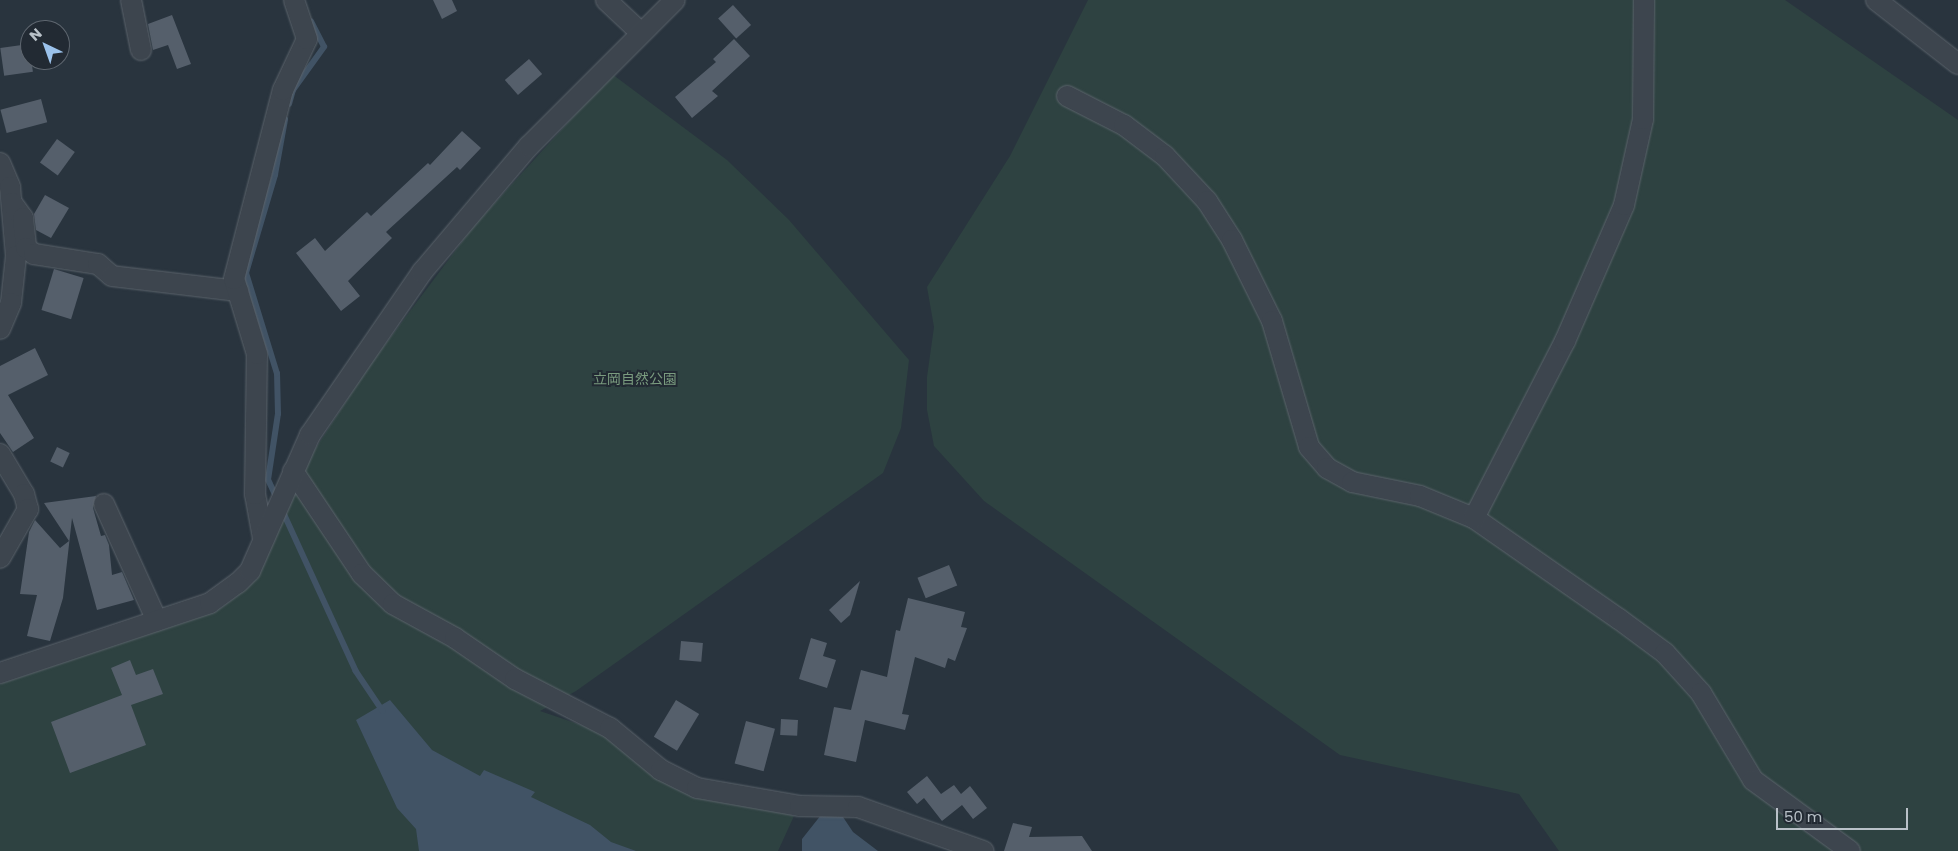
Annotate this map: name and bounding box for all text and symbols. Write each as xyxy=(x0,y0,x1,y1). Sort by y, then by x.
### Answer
north arrow xyxy=(20,20,70,70)
text: N xyxy=(25,24,46,46)
park label: 立岡自然公園 xyxy=(593,371,677,387)
scale bar xyxy=(1778,798,1910,830)
text: 50 m xyxy=(1784,806,1822,827)

